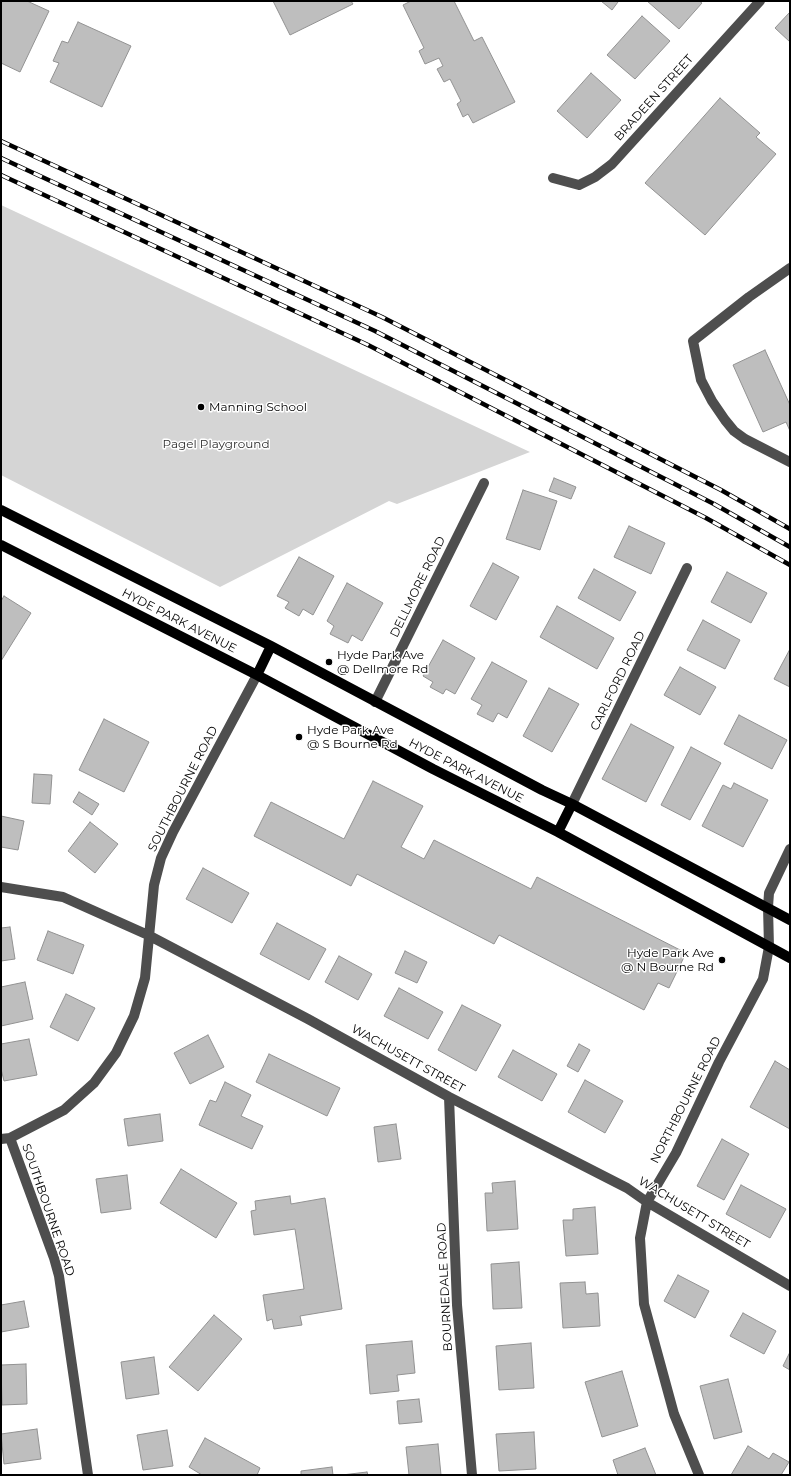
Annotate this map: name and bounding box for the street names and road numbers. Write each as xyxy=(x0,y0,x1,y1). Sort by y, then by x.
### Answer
street label: BRADEEN STREET xyxy=(612,52,696,144)
street label: DELLMORE ROAD xyxy=(387,534,449,640)
street label: HYDE PARK AVENUE xyxy=(119,586,239,656)
street label: CARLFORD ROAD xyxy=(588,629,648,733)
street label: SOUTHBOURNE ROAD xyxy=(145,724,221,854)
street label: HYDE PARK AVENUE xyxy=(406,736,526,806)
street label: WACHUSETT STREET xyxy=(349,1022,467,1096)
street label: NORTHBOURNE ROAD xyxy=(648,1034,724,1166)
street label: SOUTHBOURNE ROAD xyxy=(19,1142,77,1278)
street label: WACHUSETT STREET xyxy=(636,1174,752,1252)
street label: BOURNEDALE ROAD xyxy=(434,1222,456,1352)

